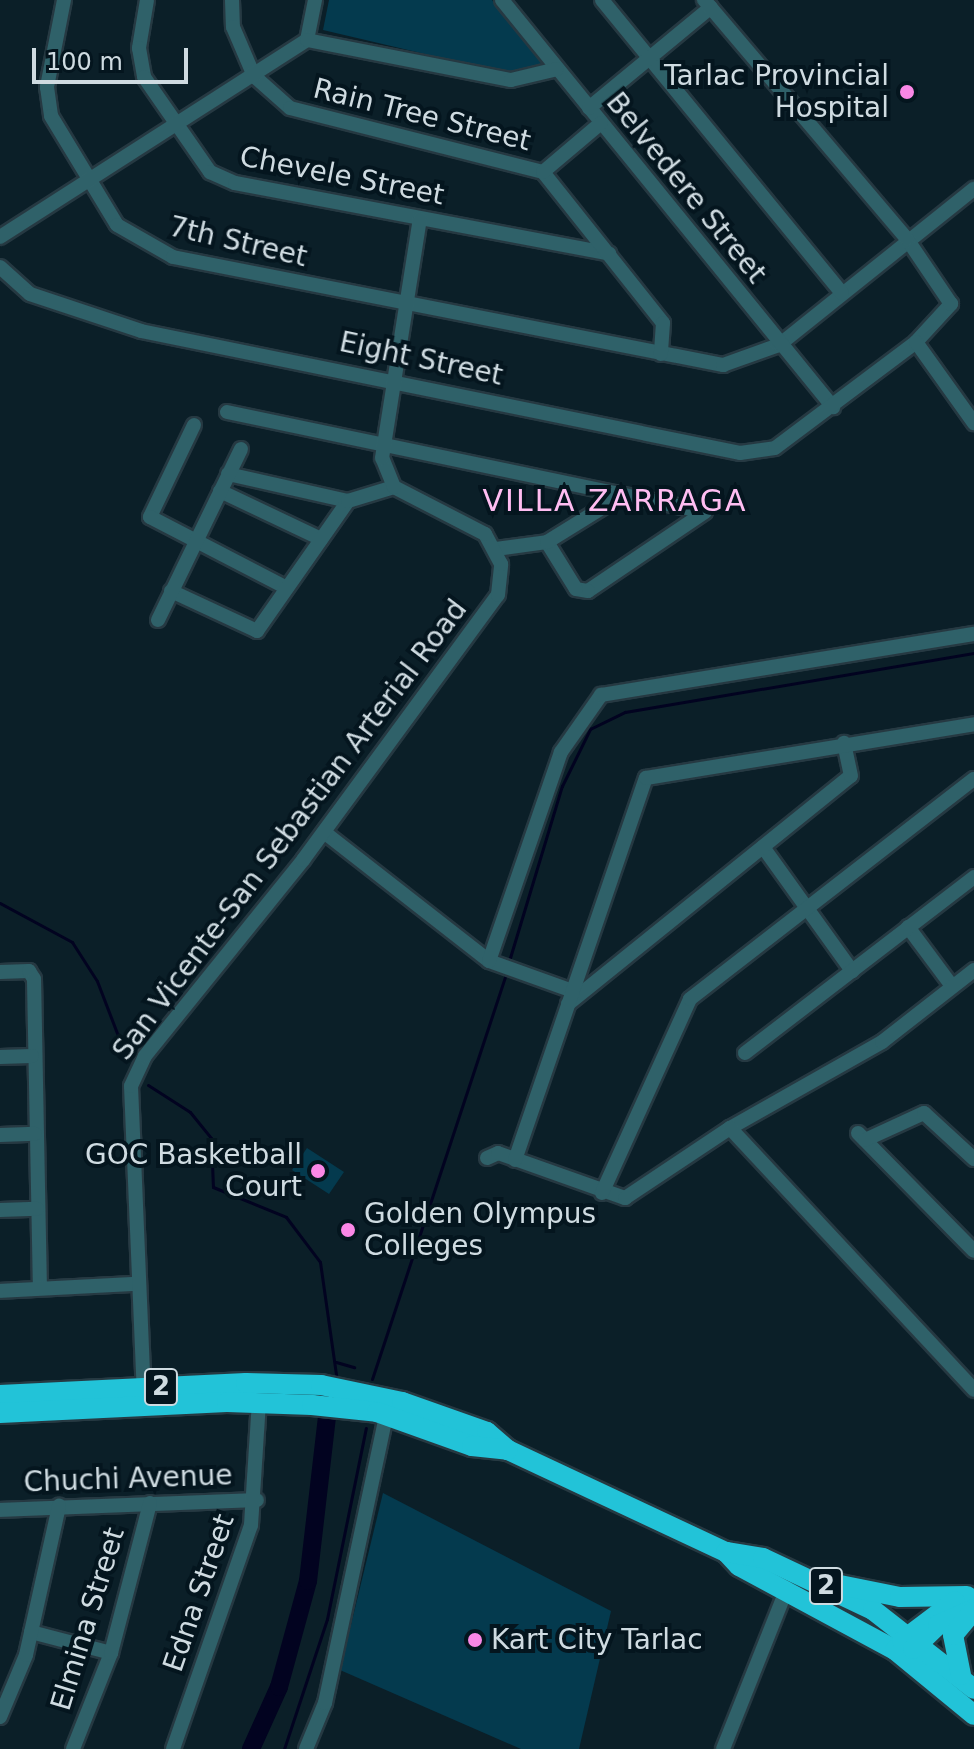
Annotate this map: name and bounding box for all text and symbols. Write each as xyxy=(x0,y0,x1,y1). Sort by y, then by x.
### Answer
scale bar xyxy=(36,32,192,82)
text: 100 m xyxy=(46,48,123,76)
place label: Tarlac Provincial Hospital xyxy=(664,59,889,125)
street label: Rain Tree Street xyxy=(310,72,534,158)
marker: Tarlac Provincial Hospital xyxy=(896,81,918,103)
street label: Belvedere Street xyxy=(599,86,773,290)
street label: Chevele Street xyxy=(237,140,447,212)
street label: 7th Street xyxy=(166,210,310,274)
street label: Eight Street xyxy=(336,325,506,393)
district label: VILLA ZARRAGA xyxy=(483,483,747,519)
street label: San Vicente-San Sebastian Arterial Road xyxy=(106,593,474,1067)
place label: GOC Basketball Court xyxy=(85,1138,302,1204)
marker: GOC Basketball Court xyxy=(309,1162,327,1180)
place label: Golden Olympus Colleges xyxy=(364,1197,596,1263)
marker: Golden Olympus Colleges xyxy=(339,1221,357,1239)
road number: 2 xyxy=(143,1365,179,1409)
street label: Chuchi Avenue xyxy=(23,1459,233,1499)
street label: Edna Street xyxy=(156,1510,242,1676)
street label: Elmina Street xyxy=(44,1524,132,1714)
road number: 2 xyxy=(808,1564,844,1608)
place label: Kart City Tarlac xyxy=(491,1623,703,1657)
marker: Kart City Tarlac xyxy=(466,1631,484,1649)

